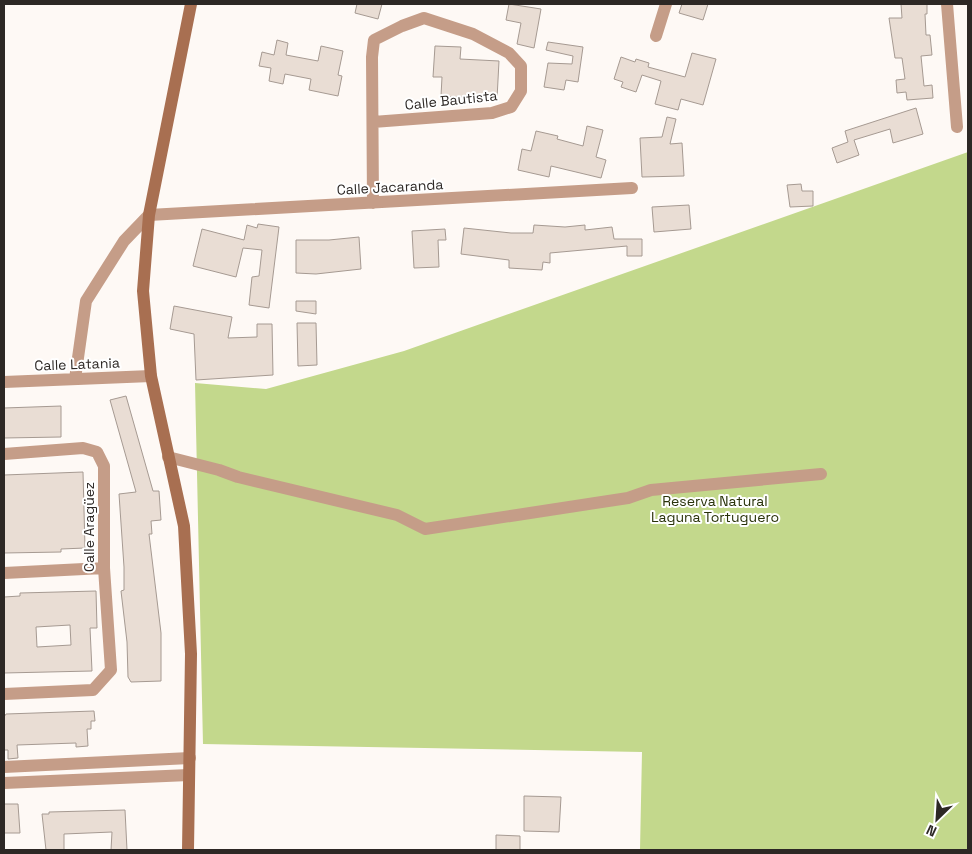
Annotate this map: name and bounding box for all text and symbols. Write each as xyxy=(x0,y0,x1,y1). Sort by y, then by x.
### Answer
street label: Calle Bautista xyxy=(404,86,498,114)
street label: Calle Jacaranda xyxy=(336,175,444,199)
street label: Calle Latania xyxy=(34,354,120,374)
street label: Calle Aragüez xyxy=(80,482,98,572)
park label: Reserva Natural Laguna Tortuguero xyxy=(651,492,779,526)
north arrow xyxy=(912,794,962,844)
text: N xyxy=(923,821,940,841)

